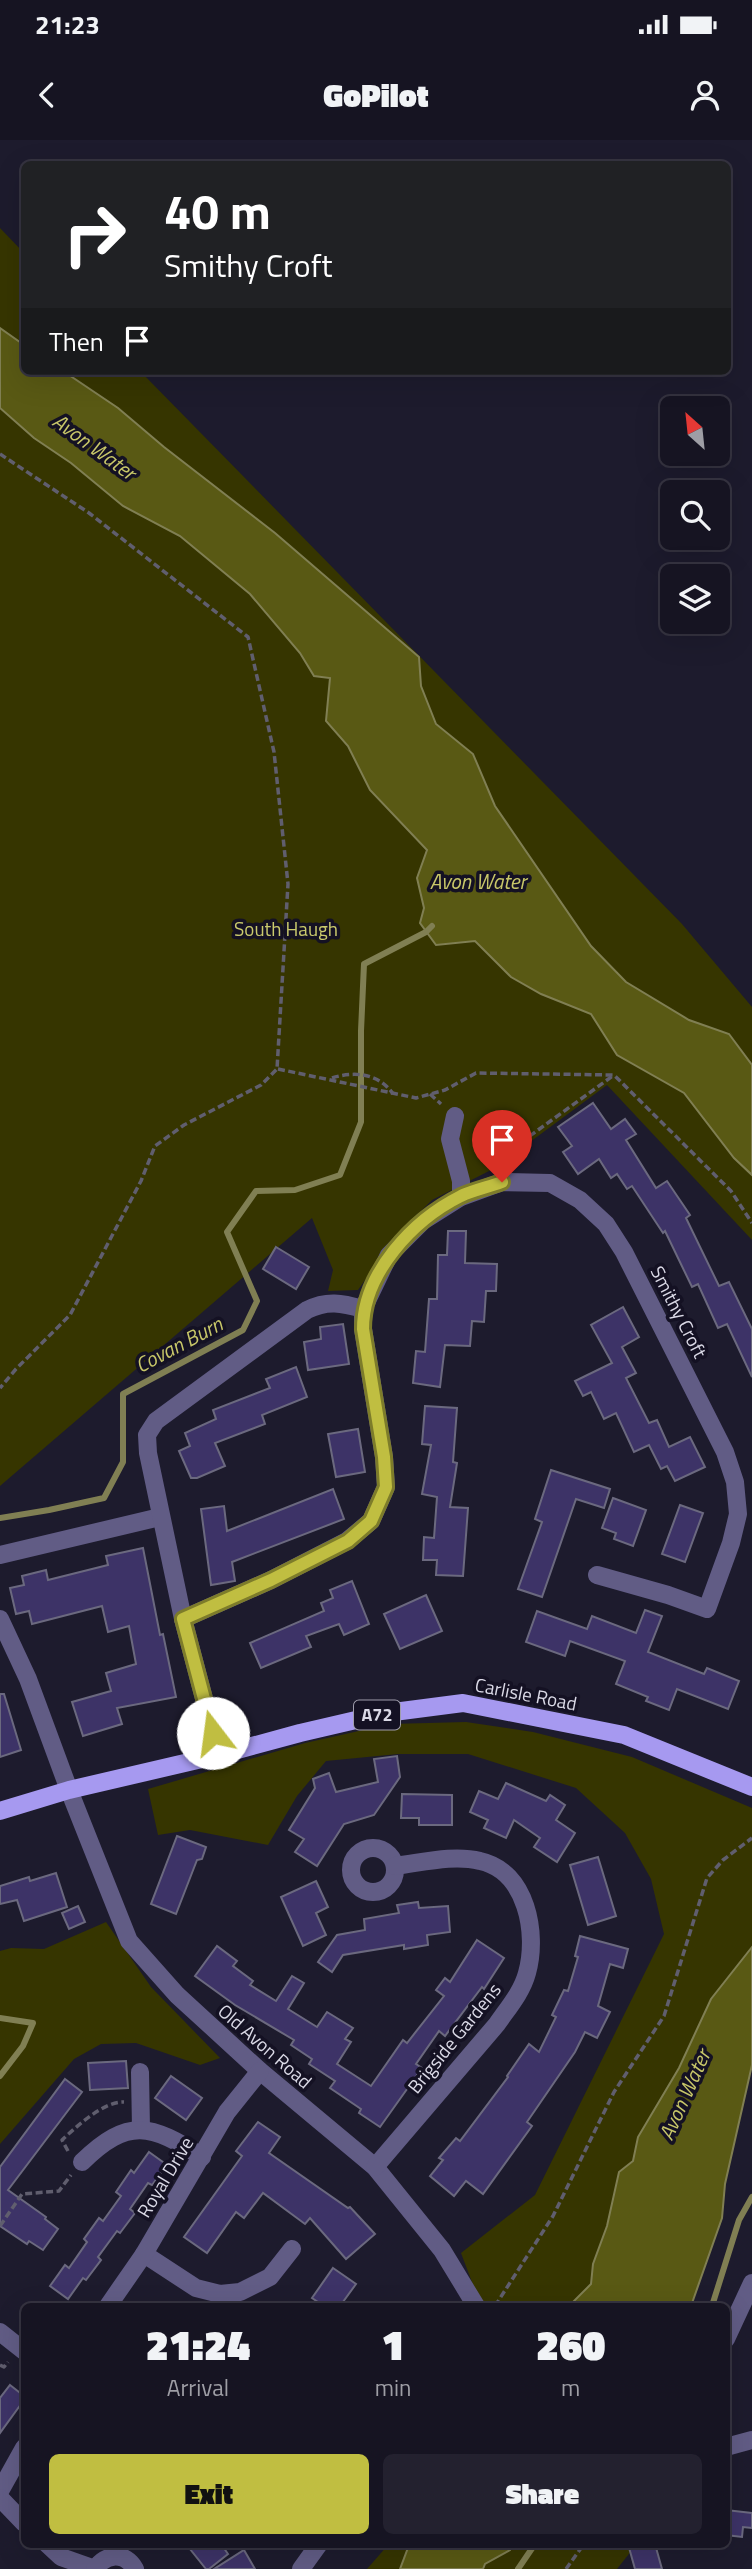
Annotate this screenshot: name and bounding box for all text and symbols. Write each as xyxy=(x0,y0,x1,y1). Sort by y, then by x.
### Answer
text: 21:23 xyxy=(35,5,100,44)
text: GoPilot xyxy=(323,71,429,119)
icon: back xyxy=(28,76,66,114)
icon: person xyxy=(686,76,724,114)
text: 40 m xyxy=(164,173,271,248)
icon: right xyxy=(49,189,140,280)
text: Smithy Croft xyxy=(164,241,333,289)
text: Then xyxy=(49,322,104,361)
icon: arrive xyxy=(118,322,156,360)
north arrow xyxy=(660,396,730,466)
map controls xyxy=(660,396,730,634)
water label: Avon Water xyxy=(46,405,145,489)
button: search xyxy=(660,480,730,550)
button: layers xyxy=(660,564,730,634)
water label: Avon Water xyxy=(430,865,529,897)
park label: South Haugh xyxy=(234,914,338,943)
pin xyxy=(472,1110,532,1182)
icon: arrive xyxy=(483,1121,521,1159)
street label: Smithy Croft xyxy=(644,1261,715,1363)
water label: Covan Burn xyxy=(129,1307,228,1381)
street label: Carlisle Road xyxy=(473,1669,579,1718)
position arrow xyxy=(176,1696,250,1770)
road number: A72 xyxy=(354,1700,400,1730)
street label: Brigside Gardens xyxy=(400,1976,508,2099)
street label: Old Avon Road xyxy=(212,1996,319,2095)
water label: Avon Water xyxy=(650,2042,719,2145)
street label: Royal Drive xyxy=(129,2131,200,2223)
text: 21:24 xyxy=(146,2312,250,2376)
text: 1 xyxy=(382,2312,405,2376)
text: 260 xyxy=(536,2312,605,2376)
text: Arrival xyxy=(167,2370,229,2405)
text: min xyxy=(375,2370,411,2405)
text: m xyxy=(561,2370,580,2405)
button: Exit xyxy=(49,2454,369,2534)
button: Share xyxy=(383,2454,702,2534)

